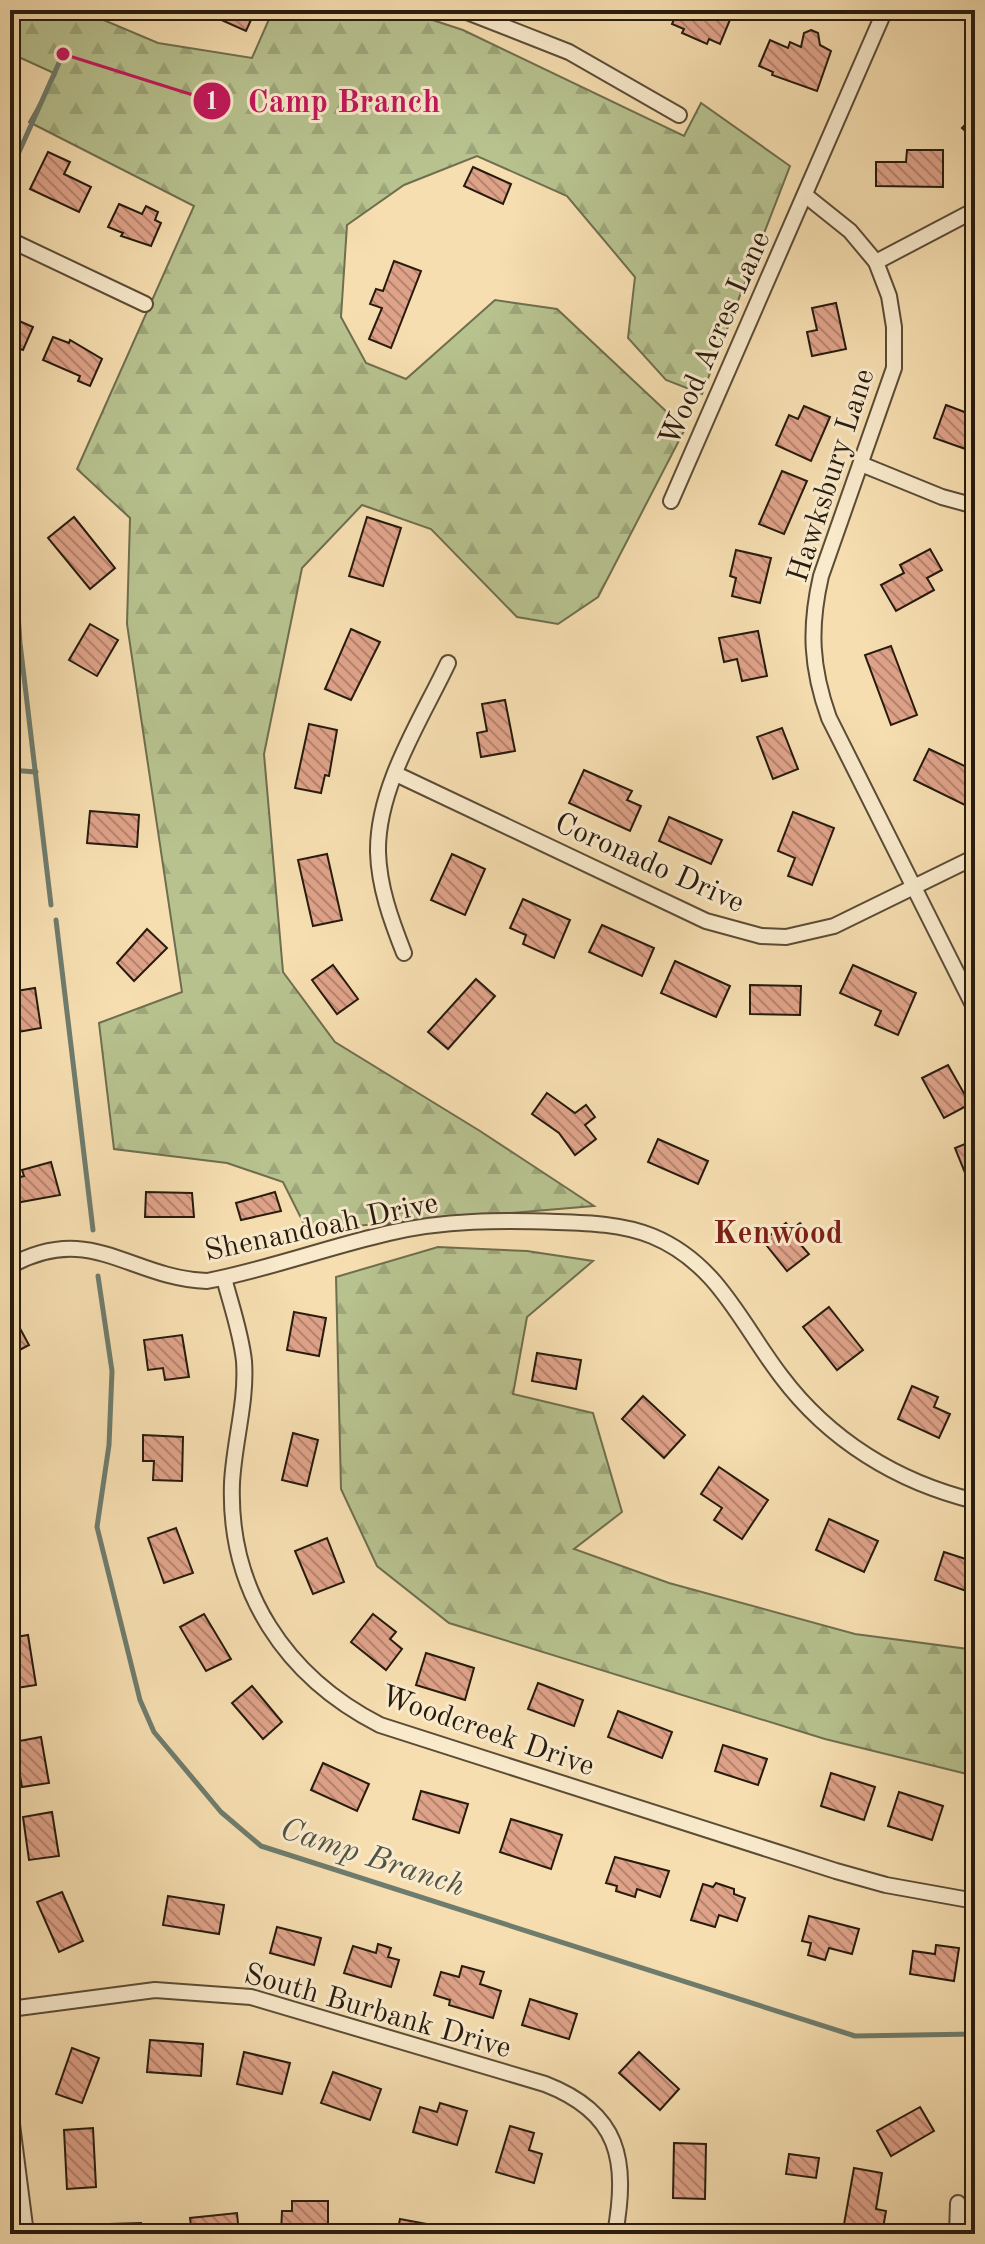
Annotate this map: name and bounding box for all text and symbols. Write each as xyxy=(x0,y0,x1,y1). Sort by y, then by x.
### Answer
callout: Camp Branch xyxy=(192,73,457,129)
text: Camp Branch xyxy=(248,88,440,120)
text: 1 xyxy=(205,91,219,115)
street label: Wood Acres Lane xyxy=(655,227,777,451)
street label: Hawksbury Lane xyxy=(783,365,881,586)
street label: Coronado Drive xyxy=(550,809,749,919)
street label: Shenandoah Drive xyxy=(202,1189,441,1267)
district label: Kenwood xyxy=(713,1219,843,1251)
street label: Woodcreek Drive xyxy=(377,1681,598,1782)
water label: Camp Branch xyxy=(276,1814,468,1904)
street label: South Burbank Drive xyxy=(241,1959,514,2064)

